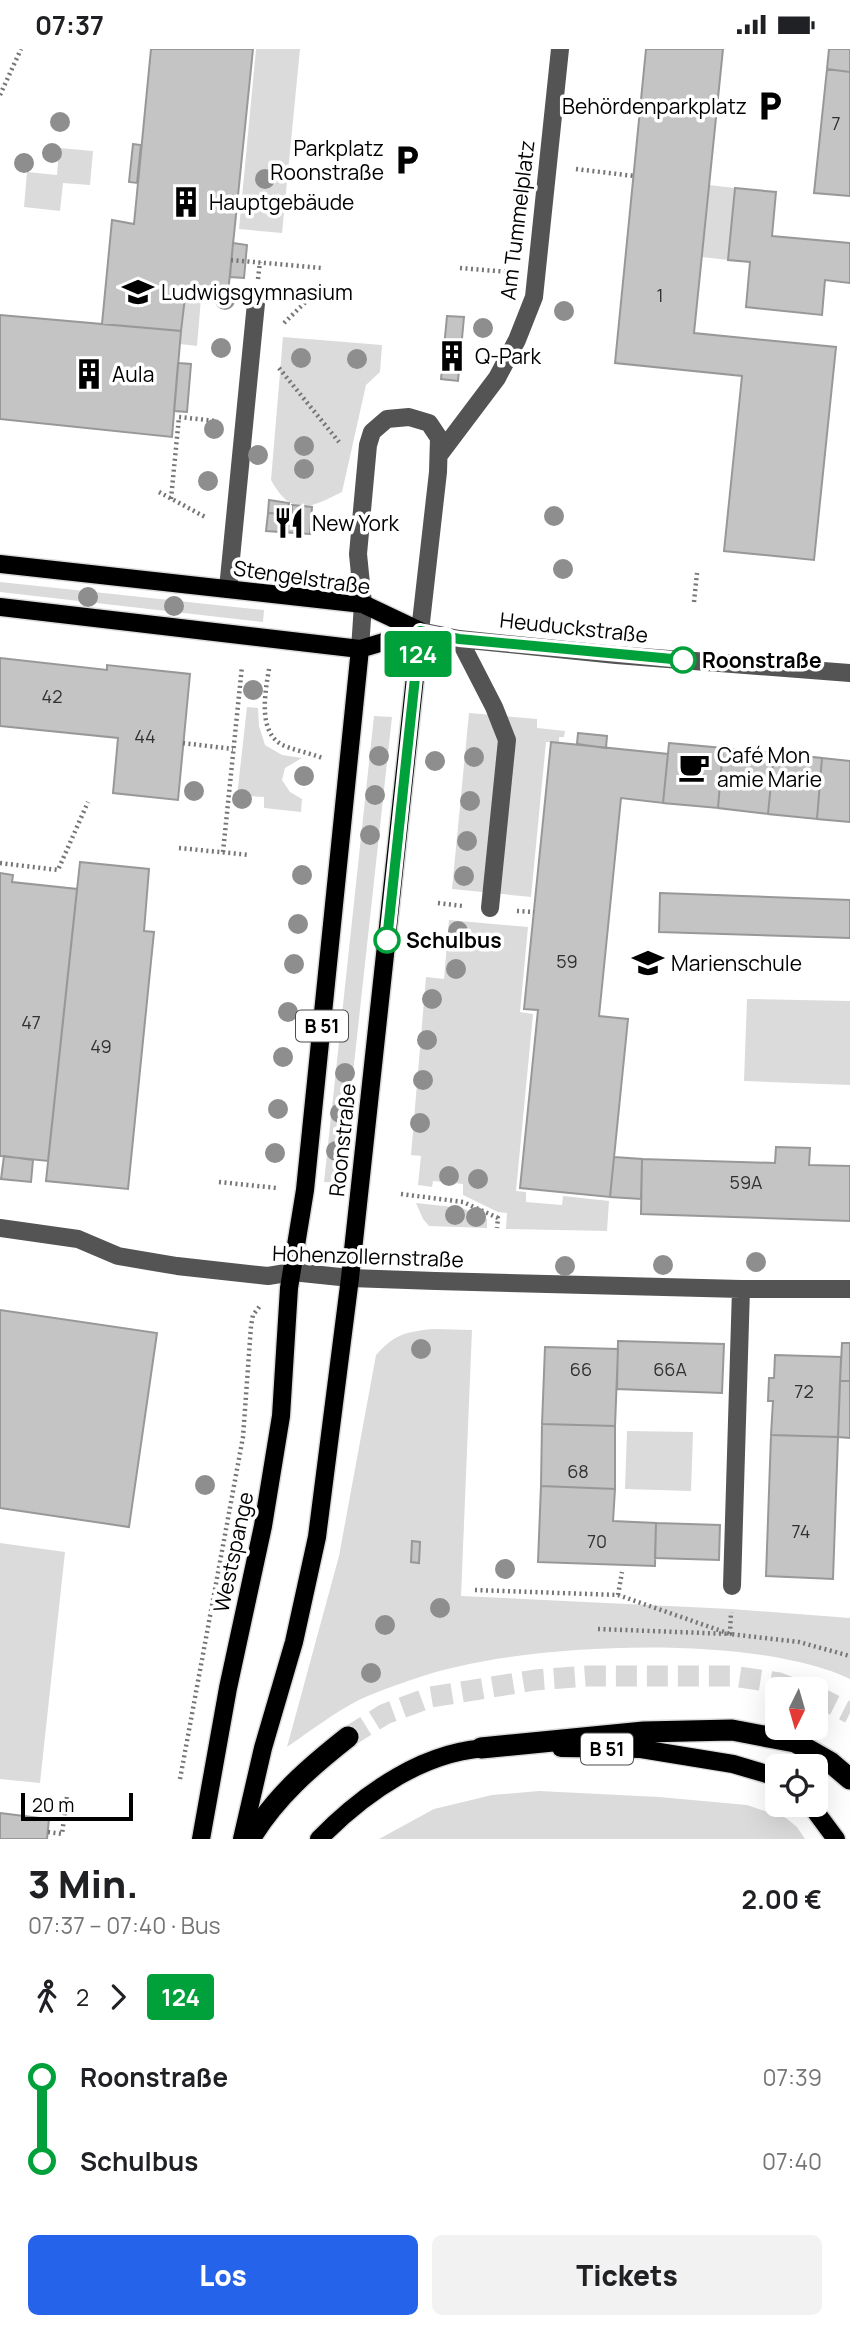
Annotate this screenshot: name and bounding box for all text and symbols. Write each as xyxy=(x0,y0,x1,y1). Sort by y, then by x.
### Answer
text: 07:37 xyxy=(35,7,104,43)
parking icon: Behördenparkplatz xyxy=(753,89,787,123)
place label: Behördenparkplatz xyxy=(562,92,747,120)
house number: 7 xyxy=(831,111,841,135)
place label: Parkplatz Roonstraße xyxy=(270,134,384,186)
street label: Am Tummelplatz xyxy=(493,139,541,301)
parking icon: Parkplatz Roonstraße xyxy=(390,143,424,177)
building icon: Hauptgebäude xyxy=(169,185,203,219)
place label: Hauptgebäude xyxy=(209,188,354,216)
school or university icon: Ludwigsgymnasium xyxy=(121,275,155,309)
place label: Ludwigsgymnasium xyxy=(161,278,353,306)
house number: 1 xyxy=(656,283,664,307)
building icon: Q-Park xyxy=(435,339,469,373)
place label: Q-Park xyxy=(475,342,541,370)
building icon: Aula xyxy=(72,357,106,391)
place label: Aula xyxy=(112,360,154,388)
restaurant icon: New York xyxy=(272,506,306,540)
place label: New York xyxy=(312,509,400,537)
street label: Stengelstraße xyxy=(232,554,372,600)
street label: Heuduckstraße xyxy=(498,605,650,649)
line badge: 124 xyxy=(378,631,458,677)
text: 124 xyxy=(399,637,437,670)
place label: Roonstraße xyxy=(702,646,822,674)
marker: Roonstraße xyxy=(670,647,696,673)
house number: 42 xyxy=(42,684,62,708)
house number: 44 xyxy=(134,724,156,748)
place label: Café Mon amie Marie xyxy=(717,741,822,793)
cafe icon: Café Mon amie Marie xyxy=(677,750,711,784)
place label: Schulbus xyxy=(406,926,502,954)
marker: Schulbus xyxy=(374,927,400,953)
school or university icon: Marienschule xyxy=(631,946,665,980)
house number: 59 xyxy=(556,949,578,973)
place label: Marienschule xyxy=(671,949,802,977)
house number: 47 xyxy=(21,1010,41,1034)
road number: B 51 xyxy=(296,1011,348,1042)
house number: 49 xyxy=(90,1034,112,1058)
street label: Roonstraße xyxy=(322,1082,362,1198)
house number: 59A xyxy=(730,1170,763,1194)
street label: Hohenzollernstraße xyxy=(272,1239,464,1273)
house number: 66 xyxy=(570,1357,592,1381)
house number: 66A xyxy=(653,1357,687,1381)
house number: 72 xyxy=(794,1379,814,1403)
house number: 68 xyxy=(567,1459,589,1483)
street label: Westspange xyxy=(207,1489,259,1615)
house number: 74 xyxy=(792,1519,810,1543)
house number: 70 xyxy=(587,1529,607,1553)
north arrow xyxy=(765,1677,828,1739)
map controls xyxy=(765,1677,828,1817)
road number: B 51 xyxy=(581,1733,633,1765)
button: locate xyxy=(765,1754,828,1817)
scale bar xyxy=(21,1790,133,1822)
text: 20 m xyxy=(32,1792,74,1818)
text: 3 Min. xyxy=(28,1857,138,1909)
text: 2.00 € xyxy=(741,1881,822,1917)
text: 07:37 – 07:40 · Bus xyxy=(28,1909,221,1941)
icon: walk xyxy=(28,1978,66,2016)
icon: forward xyxy=(99,1978,137,2016)
text: 124 xyxy=(161,1980,200,2013)
text: 2 xyxy=(76,1981,89,2013)
text: Roonstraße xyxy=(80,2059,228,2095)
text: 07:39 xyxy=(763,2061,822,2093)
text: Schulbus xyxy=(80,2143,198,2179)
text: 07:40 xyxy=(762,2145,822,2177)
button: Los xyxy=(28,2235,418,2315)
button: Tickets xyxy=(432,2235,822,2315)

